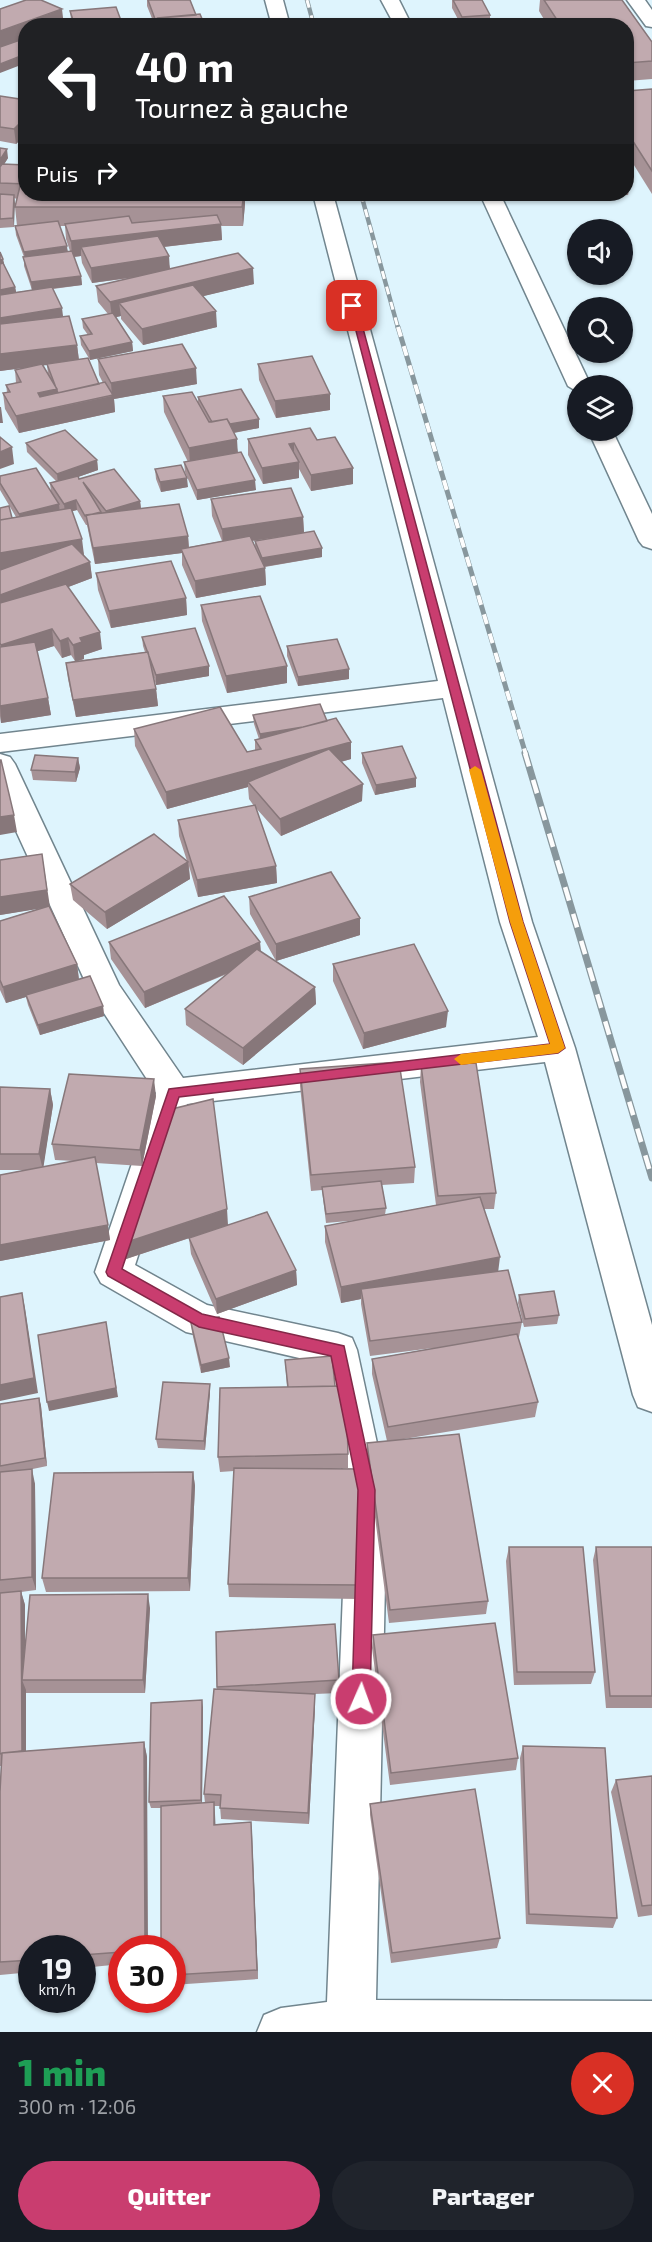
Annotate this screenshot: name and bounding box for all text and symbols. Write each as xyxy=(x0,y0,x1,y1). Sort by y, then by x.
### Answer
text: 40 m xyxy=(135,40,234,90)
icon: left xyxy=(36,42,114,120)
text: Tournez à gauche xyxy=(135,91,349,123)
icon: right xyxy=(90,156,123,189)
text: Puis xyxy=(36,160,78,186)
map controls xyxy=(567,219,633,441)
button: sound xyxy=(567,219,633,285)
pin xyxy=(326,280,377,331)
icon: arrive xyxy=(335,289,368,322)
button: search xyxy=(567,297,633,363)
button: layers xyxy=(567,375,633,441)
position arrow xyxy=(329,1667,393,1731)
speed limit sign: 30 xyxy=(108,1935,186,2013)
text: 19 xyxy=(42,1949,72,1985)
text: km/h xyxy=(38,1980,76,1998)
text: 1 min xyxy=(18,2050,106,2093)
button: close xyxy=(571,2052,634,2115)
text: 300 m · 12:06 xyxy=(18,2094,136,2118)
button: Quitter xyxy=(18,2161,320,2230)
button: Partager xyxy=(332,2161,634,2230)

